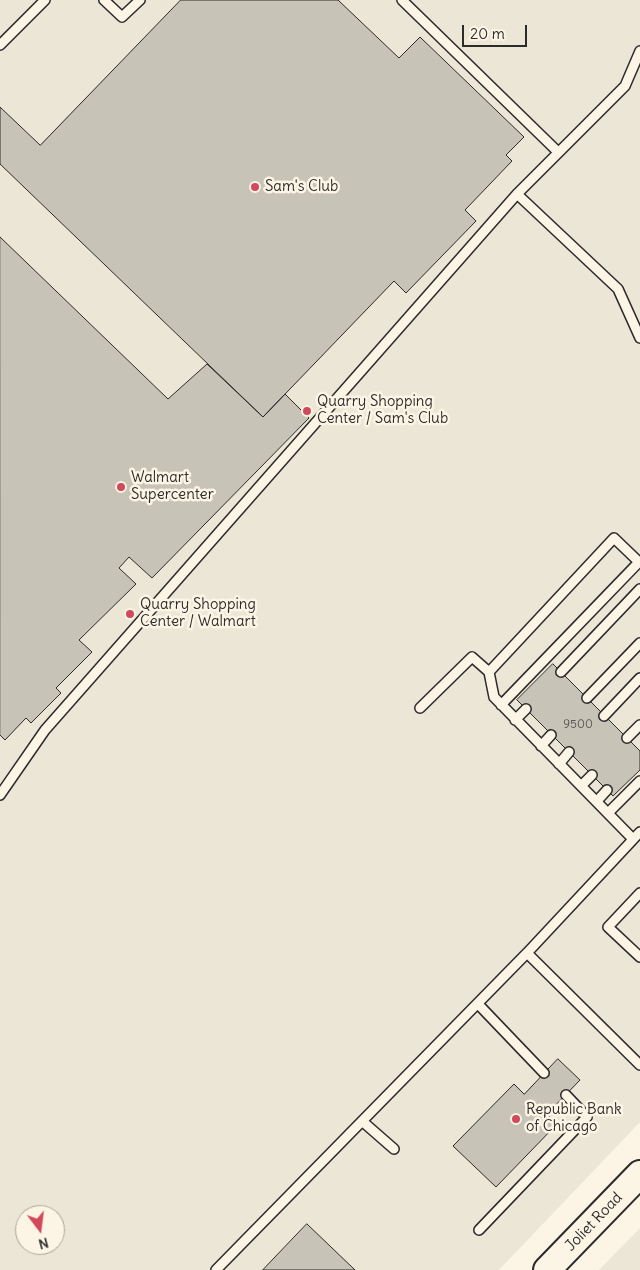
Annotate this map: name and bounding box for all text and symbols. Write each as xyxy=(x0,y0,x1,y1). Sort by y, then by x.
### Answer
scale bar xyxy=(465,15,530,47)
text: 20 m xyxy=(470,24,505,43)
place label: Sam's Club xyxy=(265,178,338,196)
marker: Sam's Club xyxy=(249,181,261,193)
place label: Quarry Shopping Center / Sam's Club xyxy=(317,393,448,428)
marker: Quarry Shopping Center / Sam's Club xyxy=(301,405,313,417)
place label: Walmart Supercenter xyxy=(131,469,214,504)
marker: Walmart Supercenter xyxy=(115,481,127,493)
place label: Quarry Shopping Center / Walmart xyxy=(140,596,256,631)
marker: Quarry Shopping Center / Walmart xyxy=(124,608,136,620)
house number: 9500 xyxy=(563,718,593,732)
place label: Republic Bank of Chicago xyxy=(526,1101,622,1136)
marker: Republic Bank of Chicago xyxy=(510,1113,522,1125)
street label: Joliet Road xyxy=(562,1189,626,1255)
north arrow xyxy=(15,1205,65,1255)
text: N xyxy=(37,1234,51,1253)

